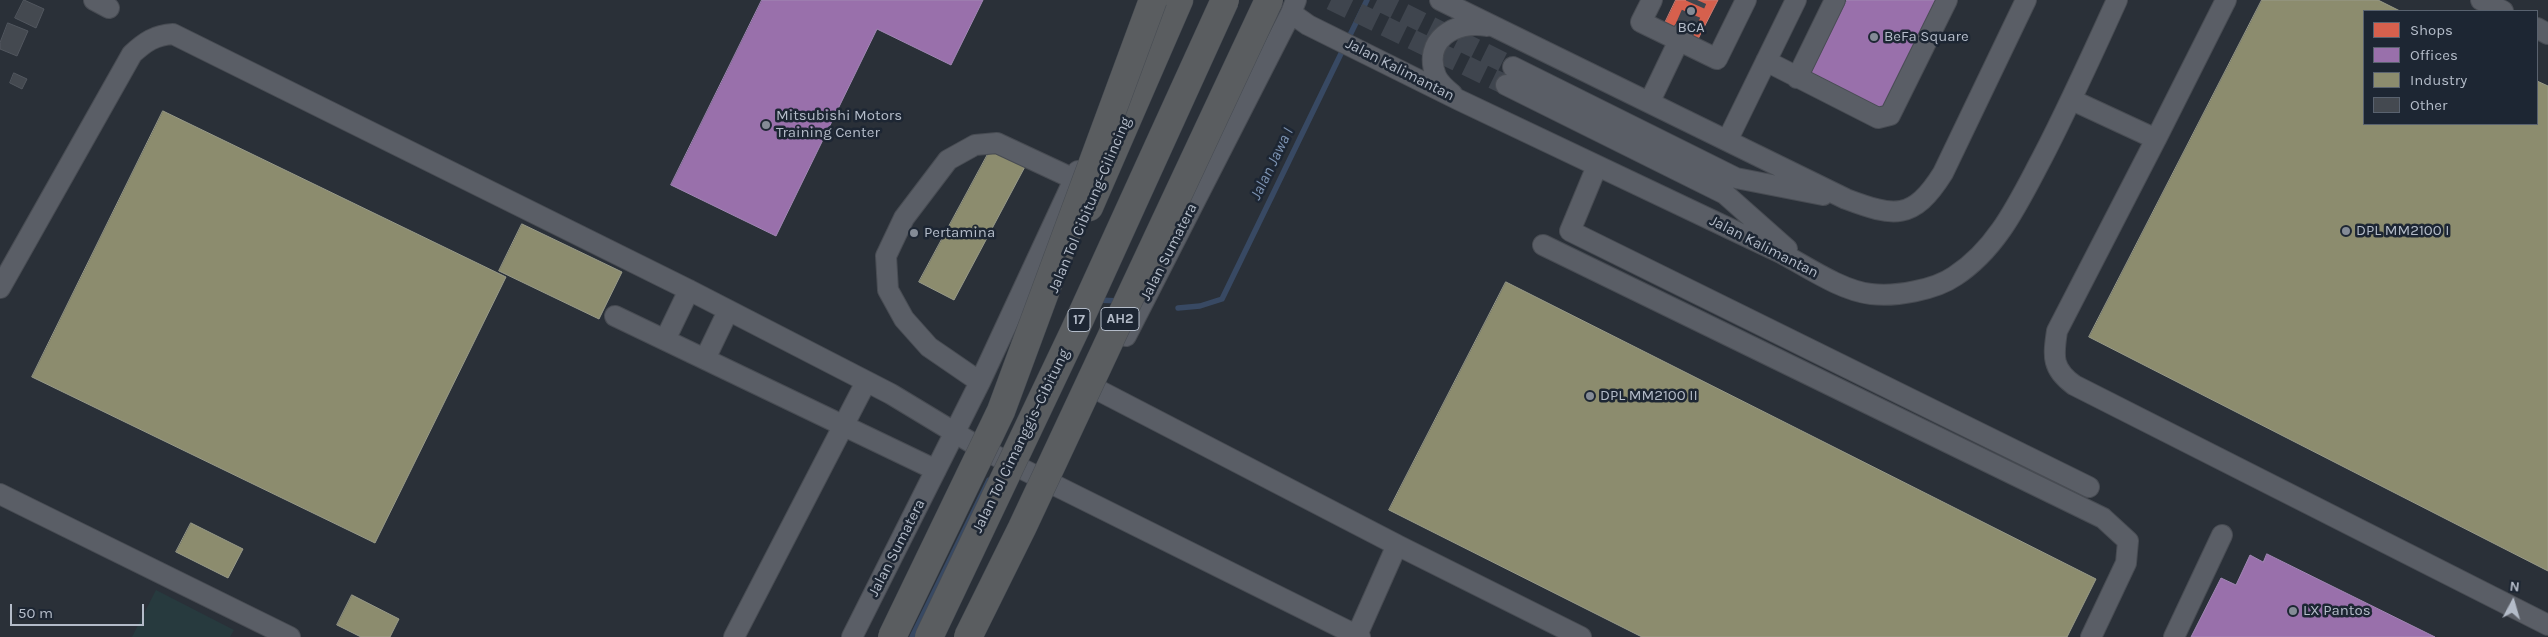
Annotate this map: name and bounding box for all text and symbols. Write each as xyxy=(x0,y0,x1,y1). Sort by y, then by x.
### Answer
marker: BCA xyxy=(1685,5,1697,17)
legend xyxy=(2363,10,2538,125)
place label: BCA xyxy=(1677,19,1705,37)
text: Shops xyxy=(2410,21,2453,39)
place label: BeFa Square xyxy=(1884,28,1969,46)
marker: BeFa Square xyxy=(1868,31,1880,43)
street label: Jalan Kalimantan xyxy=(1343,35,1457,105)
text: Offices xyxy=(2410,46,2458,64)
text: Industry xyxy=(2410,71,2467,89)
text: Other xyxy=(2410,96,2448,114)
place label: Mitsubishi Motors Training Center xyxy=(776,107,902,142)
street label: Jalan Tol Cibitung–Cilincing xyxy=(1045,114,1135,296)
marker: Mitsubishi Motors Training Center xyxy=(760,119,772,131)
water label: Jalan Jawa I xyxy=(1246,125,1298,203)
street label: Jalan Sumatera xyxy=(1137,200,1201,304)
street label: Jalan Kalimantan xyxy=(1707,212,1821,282)
place label: DPL MM2100 I xyxy=(2356,222,2449,240)
place label: Pertamina xyxy=(924,224,995,242)
marker: DPL MM2100 I xyxy=(2340,225,2352,237)
marker: Pertamina xyxy=(908,227,920,239)
road number: 17 xyxy=(1068,308,1090,332)
road number: AH2 xyxy=(1101,308,1139,330)
street label: Jalan Tol Cimanggis–Cibitung xyxy=(969,346,1073,536)
place label: DPL MM2100 II xyxy=(1600,387,1698,405)
marker: DPL MM2100 II xyxy=(1584,390,1596,402)
street label: Jalan Sumatera xyxy=(865,496,929,600)
north arrow xyxy=(2488,577,2538,627)
text: N xyxy=(2509,578,2520,596)
scale bar xyxy=(12,594,146,626)
place label: LX Pantos xyxy=(2303,602,2371,620)
text: 50 m xyxy=(18,604,53,622)
marker: LX Pantos xyxy=(2287,605,2299,617)

